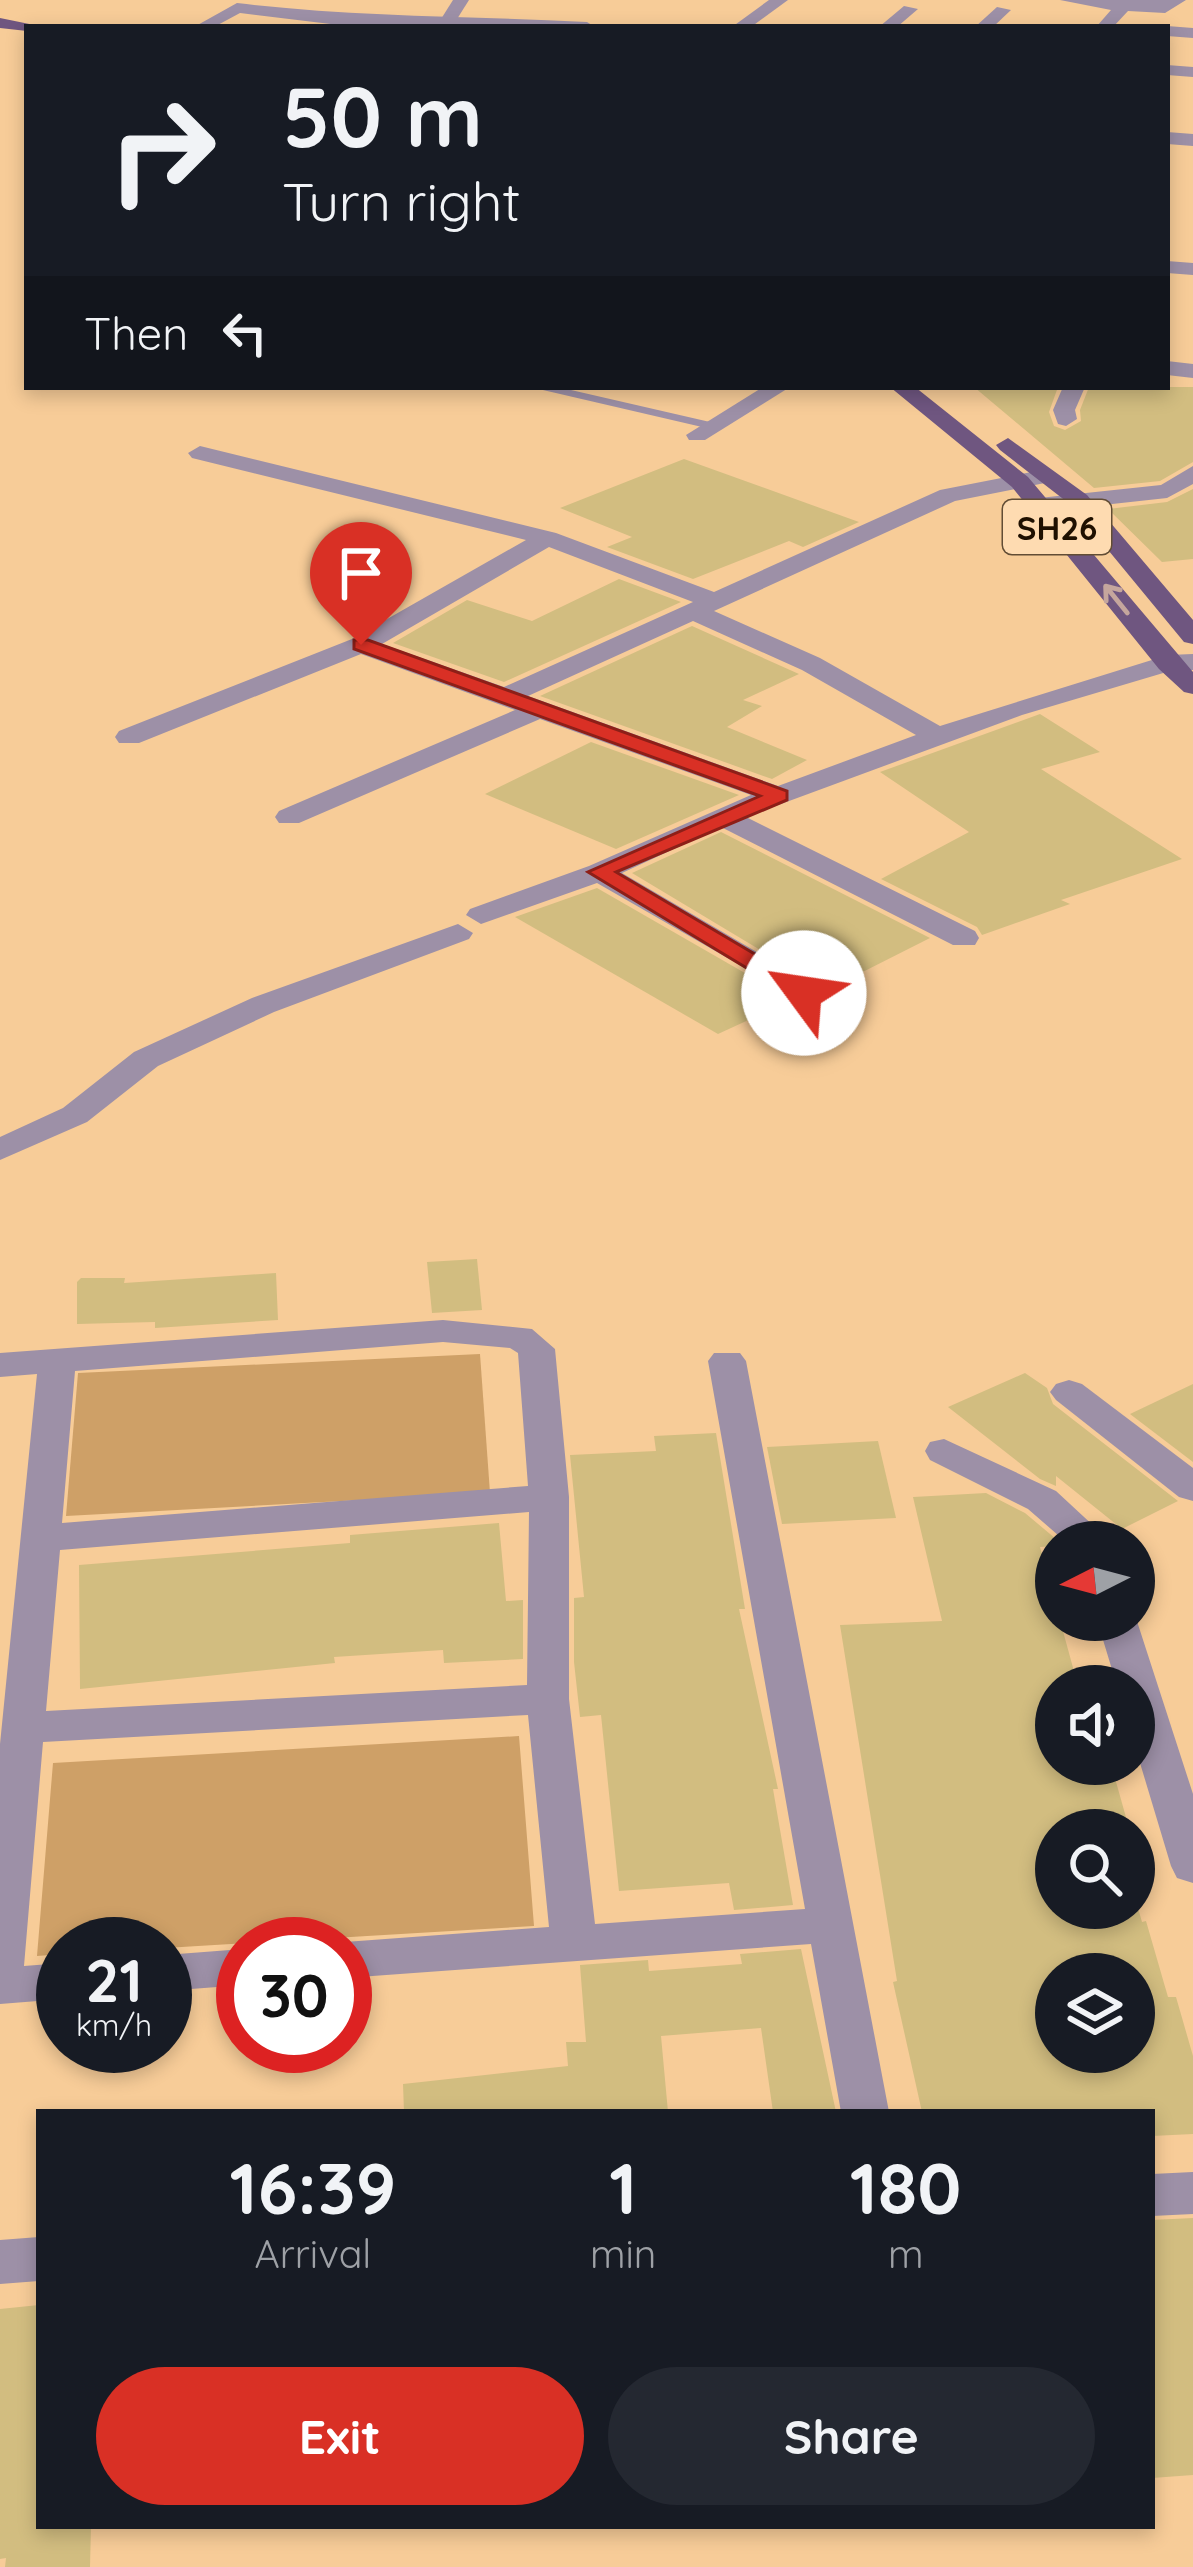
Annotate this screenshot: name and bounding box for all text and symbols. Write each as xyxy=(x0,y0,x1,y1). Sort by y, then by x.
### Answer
text: 50 m xyxy=(282,63,483,168)
icon: right xyxy=(84,72,240,228)
text: Turn right xyxy=(282,167,521,235)
icon: left xyxy=(212,300,278,366)
text: Then xyxy=(84,305,188,361)
road number: SH26 xyxy=(1003,500,1111,554)
pin xyxy=(310,522,412,645)
icon: arrive xyxy=(328,540,394,606)
one-way arrow xyxy=(1102,584,1130,615)
position arrow xyxy=(741,930,867,1056)
north arrow xyxy=(1035,1521,1155,1641)
map controls xyxy=(1035,1521,1155,2073)
button: sound xyxy=(1035,1665,1155,1785)
button: search xyxy=(1035,1809,1155,1929)
speed limit sign: 30 xyxy=(216,1917,372,2073)
text: 21 xyxy=(85,1942,143,2017)
button: layers xyxy=(1035,1953,1155,2073)
text: km/h xyxy=(76,2006,152,2044)
text: 16:39 xyxy=(229,2142,396,2232)
text: 1 xyxy=(609,2142,637,2232)
text: 180 xyxy=(850,2142,962,2232)
text: Arrival xyxy=(255,2229,371,2278)
text: min xyxy=(590,2229,656,2278)
text: m xyxy=(888,2229,923,2278)
button: Exit xyxy=(96,2367,584,2505)
button: Share xyxy=(608,2367,1095,2505)

